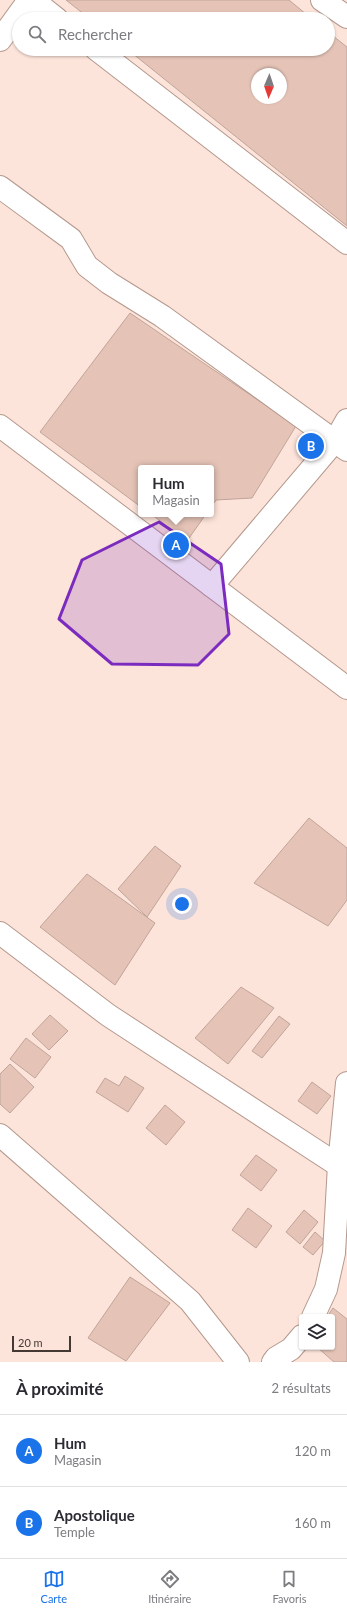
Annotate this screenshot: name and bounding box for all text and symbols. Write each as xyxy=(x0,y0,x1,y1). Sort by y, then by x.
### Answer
search box xyxy=(12,12,335,56)
icon: search xyxy=(26,23,48,45)
text: Rechercher xyxy=(58,25,132,43)
north arrow xyxy=(251,68,287,104)
pin: B xyxy=(298,431,324,461)
popup xyxy=(138,465,214,517)
text: Hum xyxy=(152,474,185,492)
text: Magasin xyxy=(152,492,200,508)
pin: A xyxy=(163,530,189,560)
your location xyxy=(172,894,192,914)
map controls xyxy=(299,1314,335,1350)
button: layers xyxy=(299,1314,335,1350)
scale bar xyxy=(12,1334,71,1353)
text: 20 m xyxy=(18,1336,43,1349)
text: À proximité xyxy=(16,1378,104,1399)
text: 2 résultats xyxy=(272,1380,331,1396)
text: Hum xyxy=(54,1434,86,1452)
text: A xyxy=(24,1443,34,1459)
text: 120 m xyxy=(294,1443,331,1459)
text: Magasin xyxy=(54,1452,102,1468)
text: Apostolique xyxy=(54,1506,135,1524)
text: B xyxy=(25,1515,33,1531)
text: 160 m xyxy=(294,1515,331,1531)
text: Temple xyxy=(54,1524,95,1540)
tab: Carte xyxy=(41,1568,67,1605)
tab: Itinéraire xyxy=(148,1568,191,1605)
tab: Favoris xyxy=(272,1568,306,1605)

